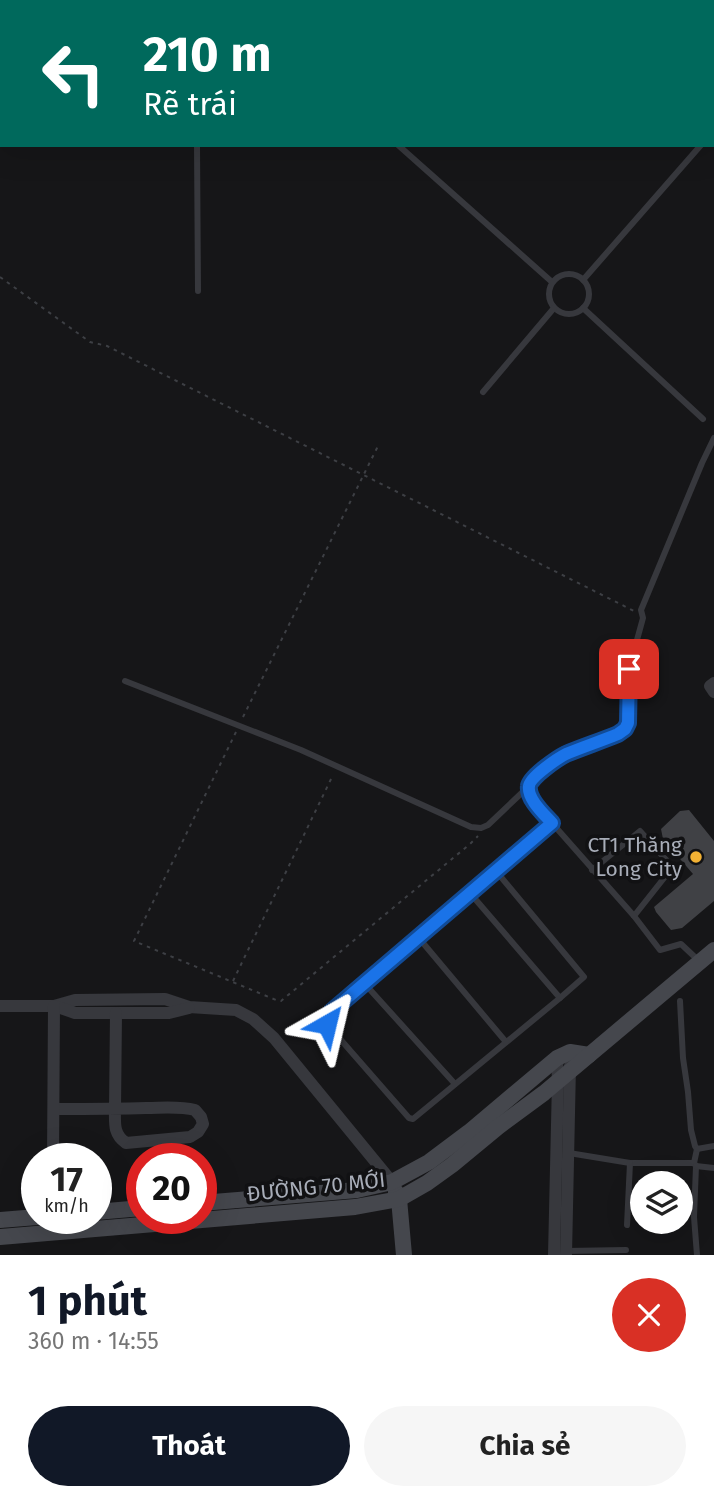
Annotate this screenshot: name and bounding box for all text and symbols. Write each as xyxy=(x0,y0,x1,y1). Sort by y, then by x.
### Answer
text: 210 m xyxy=(143,25,272,84)
icon: left xyxy=(28,28,119,119)
text: Rẽ trái xyxy=(143,85,237,123)
pin xyxy=(599,639,659,699)
icon: arrive xyxy=(610,650,648,688)
place label: CT1 Thăng Long City xyxy=(588,832,683,882)
marker: CT1 Thăng Long City xyxy=(688,849,704,865)
position arrow xyxy=(290,987,364,1061)
speed limit sign: 20 xyxy=(126,1143,217,1234)
text: 17 xyxy=(50,1158,83,1200)
street label: ĐƯỜNG 70 MỚI xyxy=(245,1167,387,1207)
map controls xyxy=(630,1171,693,1234)
button: layers xyxy=(630,1171,693,1234)
text: km/h xyxy=(44,1195,89,1217)
text: 1 phút xyxy=(28,1276,147,1326)
button: close xyxy=(612,1278,686,1352)
text: 360 m · 14:55 xyxy=(28,1327,159,1355)
button: Thoát xyxy=(28,1406,350,1486)
button: Chia sẻ xyxy=(364,1406,686,1486)

